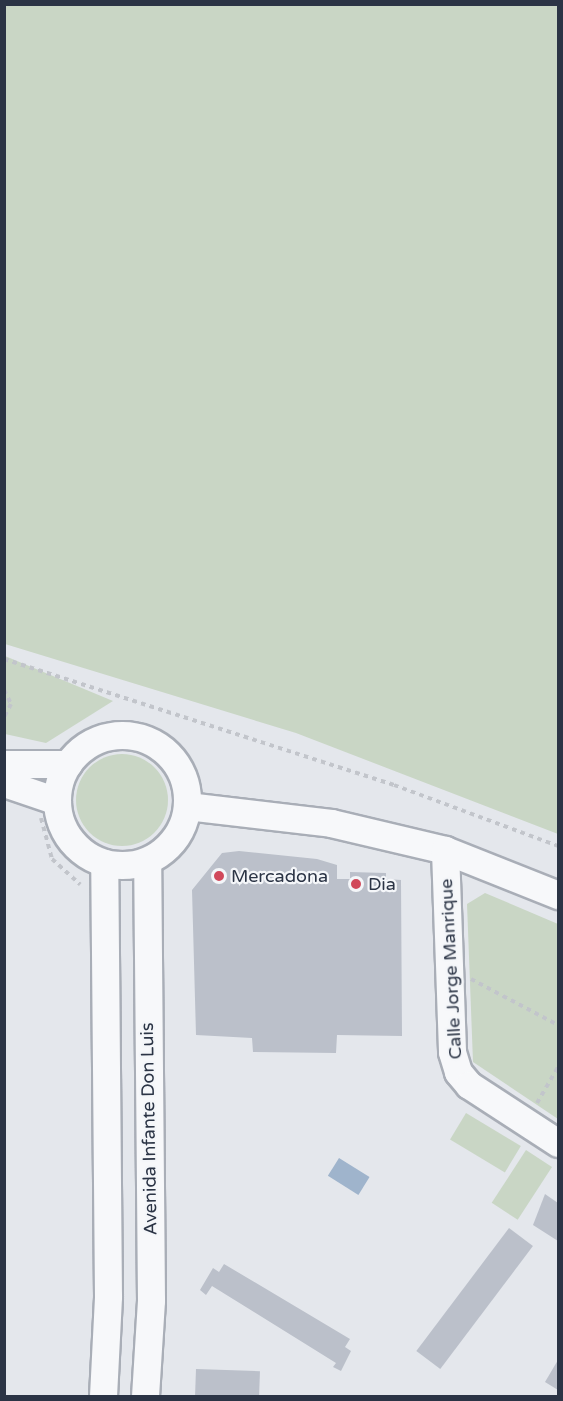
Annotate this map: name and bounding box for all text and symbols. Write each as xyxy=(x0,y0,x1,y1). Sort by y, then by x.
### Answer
place label: Mercadona xyxy=(231,865,328,887)
marker: Mercadona xyxy=(212,869,226,883)
place label: Dia xyxy=(368,873,396,895)
marker: Dia xyxy=(349,877,363,891)
street label: Calle Jorge Manrique xyxy=(435,878,467,1060)
street label: Avenida Infante Don Luis xyxy=(136,1022,162,1236)

